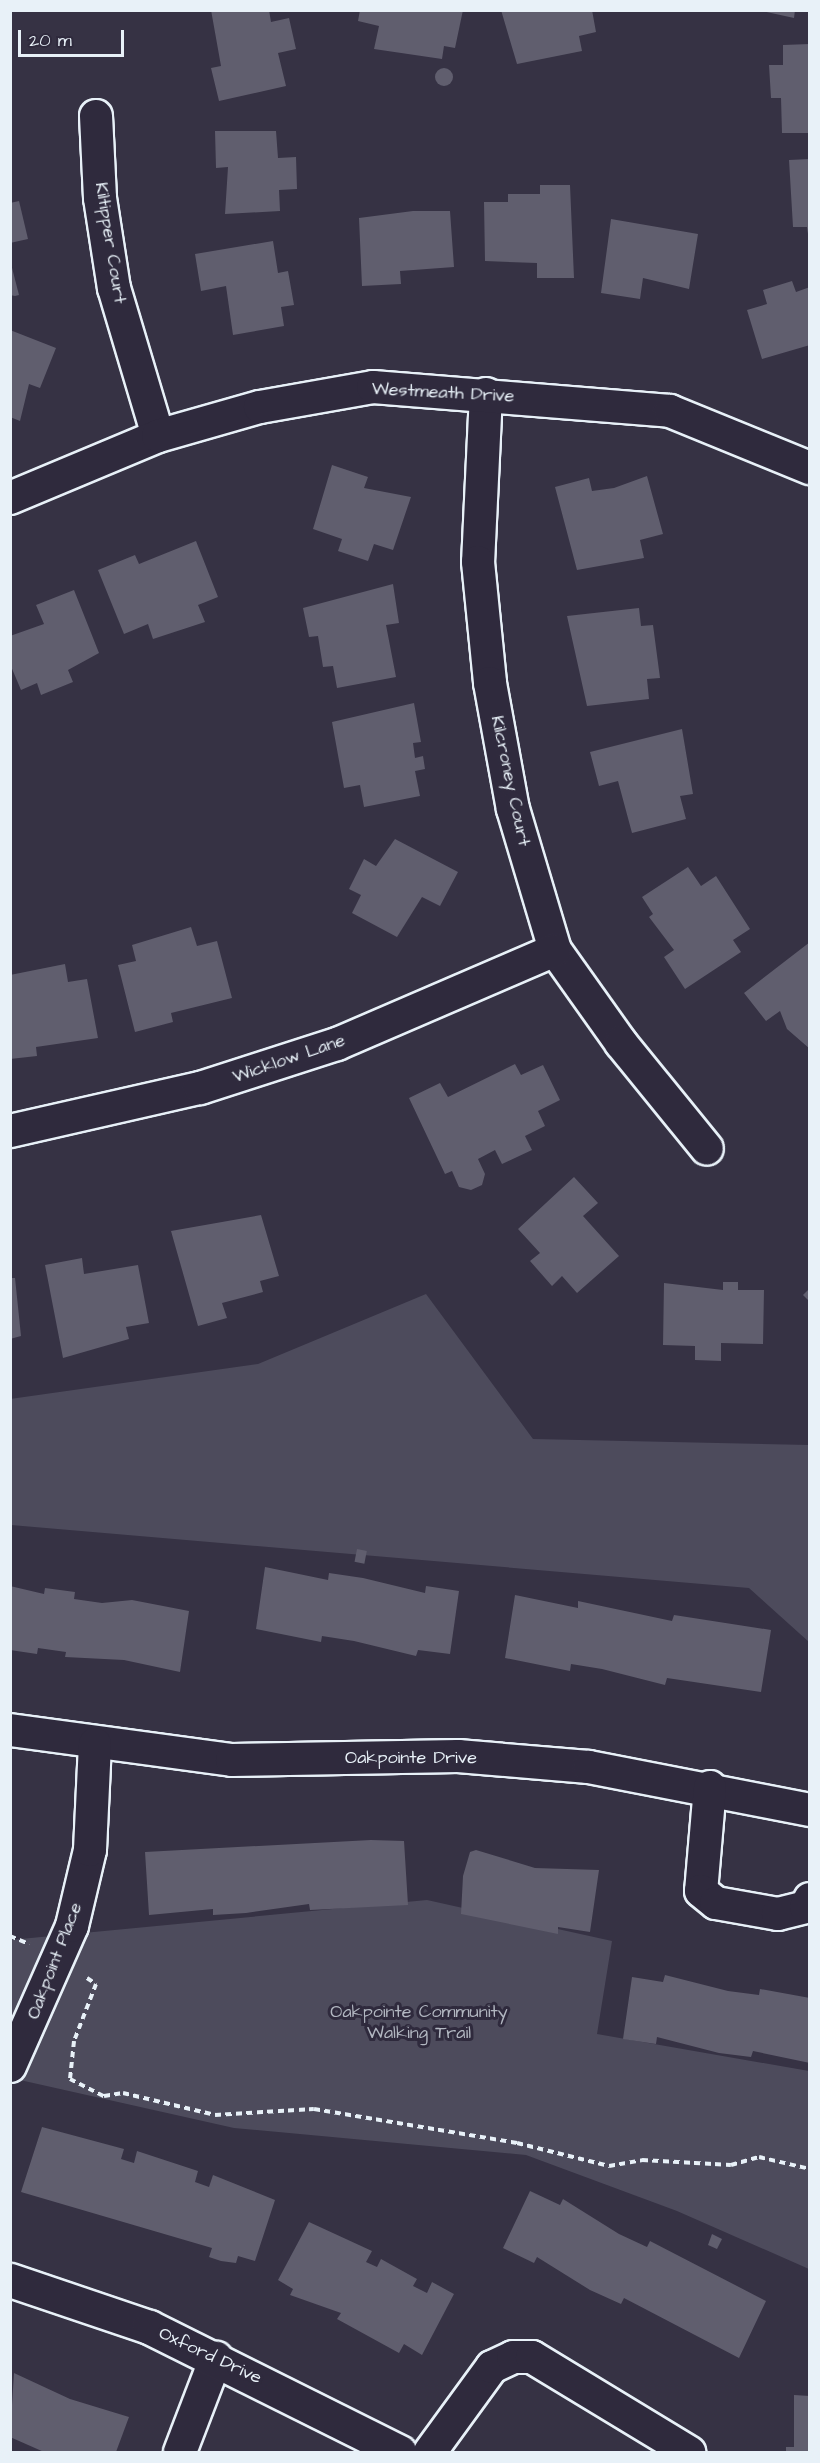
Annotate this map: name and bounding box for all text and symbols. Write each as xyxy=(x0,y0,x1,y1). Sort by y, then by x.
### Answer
scale bar xyxy=(21,18,128,56)
text: 20 m xyxy=(29,28,72,53)
street label: Kiltipper Court xyxy=(90,181,130,305)
street label: Westmeath Drive xyxy=(371,378,515,408)
street label: Kilcroney Court xyxy=(486,714,534,848)
street label: Wicklow Lane xyxy=(230,1030,348,1088)
street label: Oakpointe Drive xyxy=(345,1747,477,1769)
street label: Oakpoint Place xyxy=(23,1900,87,2022)
park label: Oakpointe Community Walking Trail xyxy=(330,2002,508,2044)
street label: Oxford Drive xyxy=(155,2323,265,2389)

